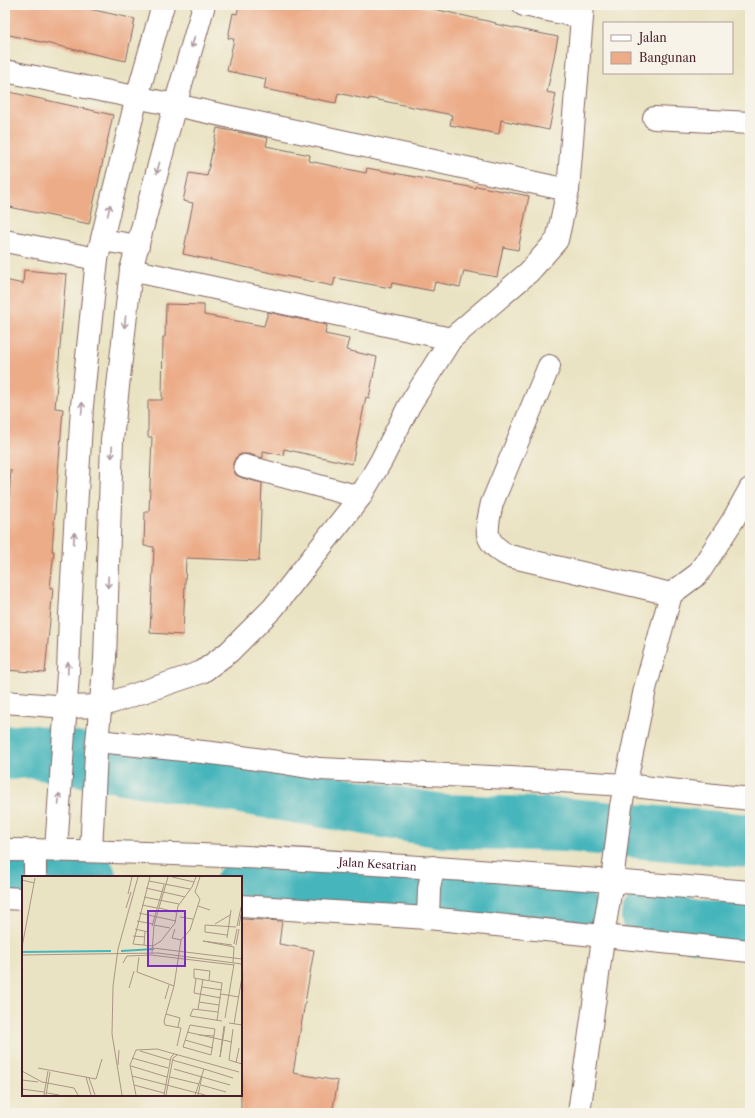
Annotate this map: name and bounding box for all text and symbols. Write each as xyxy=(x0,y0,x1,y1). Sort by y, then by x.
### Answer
legend xyxy=(603,22,733,74)
text: Jalan xyxy=(637,30,667,45)
one-way arrow xyxy=(189,36,196,49)
text: Bangunan xyxy=(639,50,697,65)
one-way arrow xyxy=(154,161,162,174)
one-way arrow xyxy=(105,204,113,217)
one-way arrow xyxy=(122,315,129,328)
one-way arrow xyxy=(78,402,85,415)
one-way arrow xyxy=(108,445,116,458)
one-way arrow xyxy=(70,532,78,545)
one-way arrow xyxy=(104,575,111,588)
one-way arrow xyxy=(64,662,72,675)
one-way arrow xyxy=(56,793,63,806)
street label: Jalan Kesatrian xyxy=(336,855,417,874)
inset map xyxy=(22,876,242,1096)

